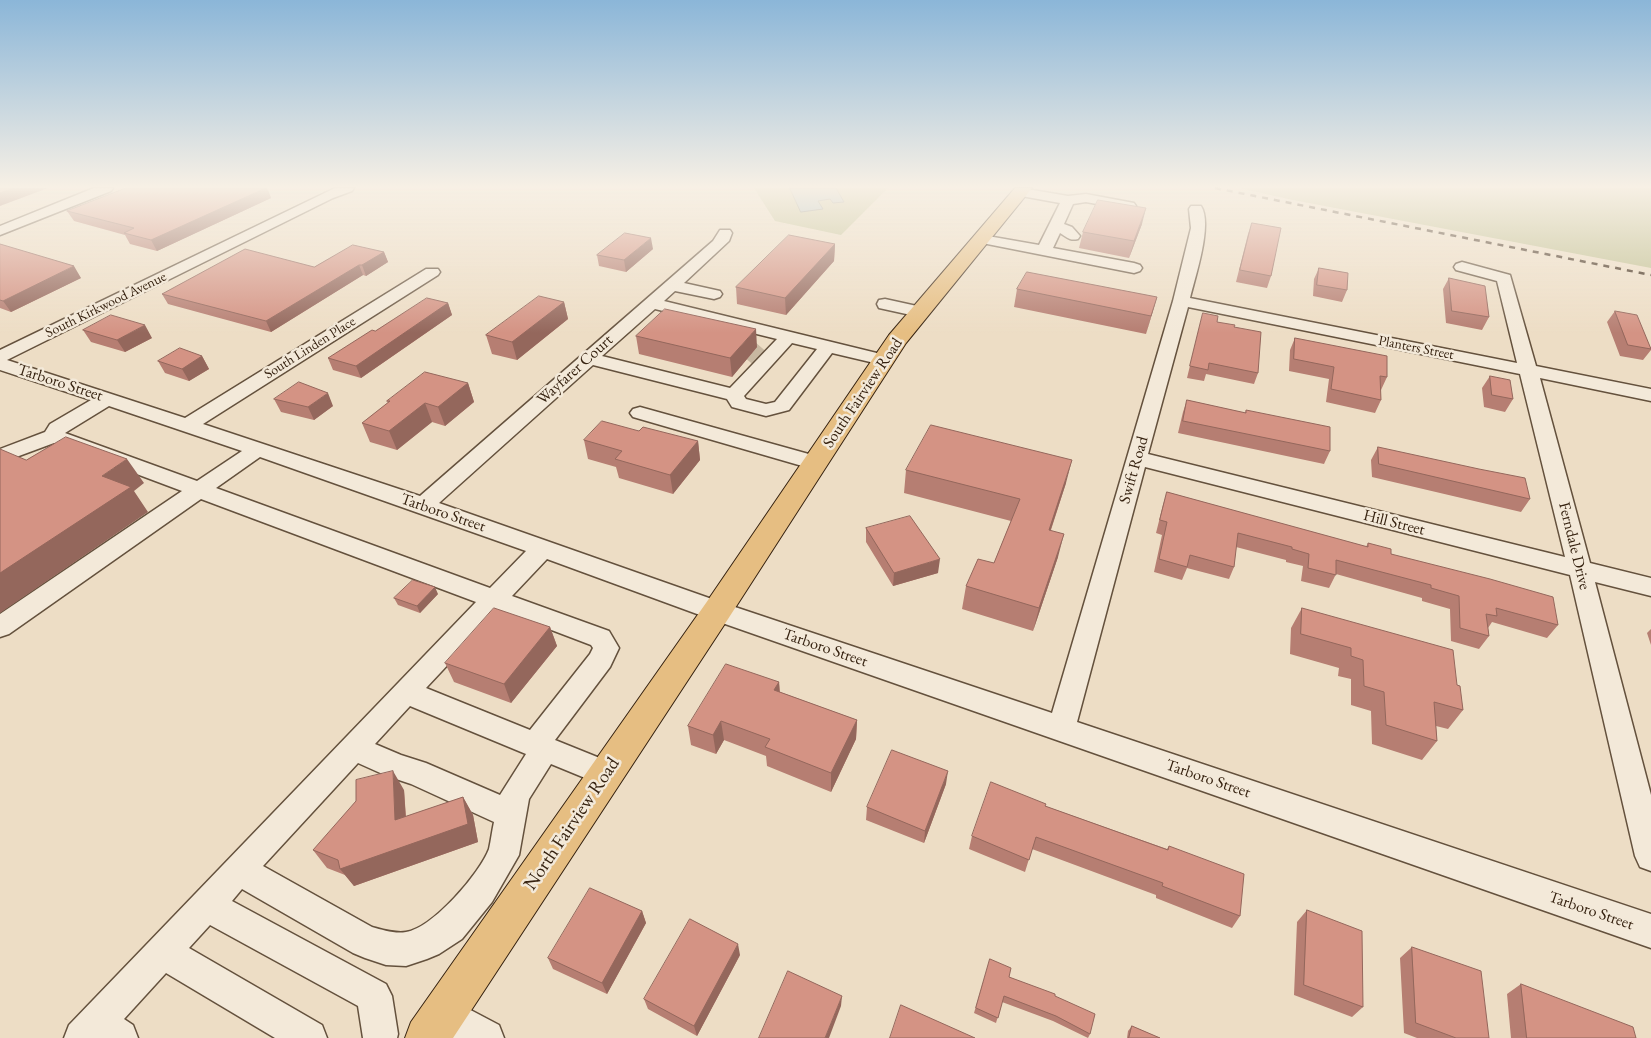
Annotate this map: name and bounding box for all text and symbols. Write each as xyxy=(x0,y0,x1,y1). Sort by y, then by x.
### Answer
street label: South Kirkwood Avenue xyxy=(43,268,169,342)
street label: South Linden Place xyxy=(261,313,359,383)
street label: Wayfarer Court xyxy=(533,331,617,409)
street label: Planters Street xyxy=(1377,332,1455,364)
street label: South Fairview Road xyxy=(819,334,907,452)
street label: Tarboro Street xyxy=(15,360,105,406)
street label: Swift Road xyxy=(1115,434,1153,506)
street label: Tarboro Street xyxy=(398,490,488,536)
street label: Ferndale Drive xyxy=(1554,500,1594,592)
street label: Hill Street xyxy=(1361,506,1427,540)
street label: Tarboro Street xyxy=(780,625,870,671)
street label: North Fairview Road xyxy=(519,753,625,895)
street label: Tarboro Street xyxy=(1163,756,1253,802)
street label: Tarboro Street xyxy=(1546,888,1636,934)

